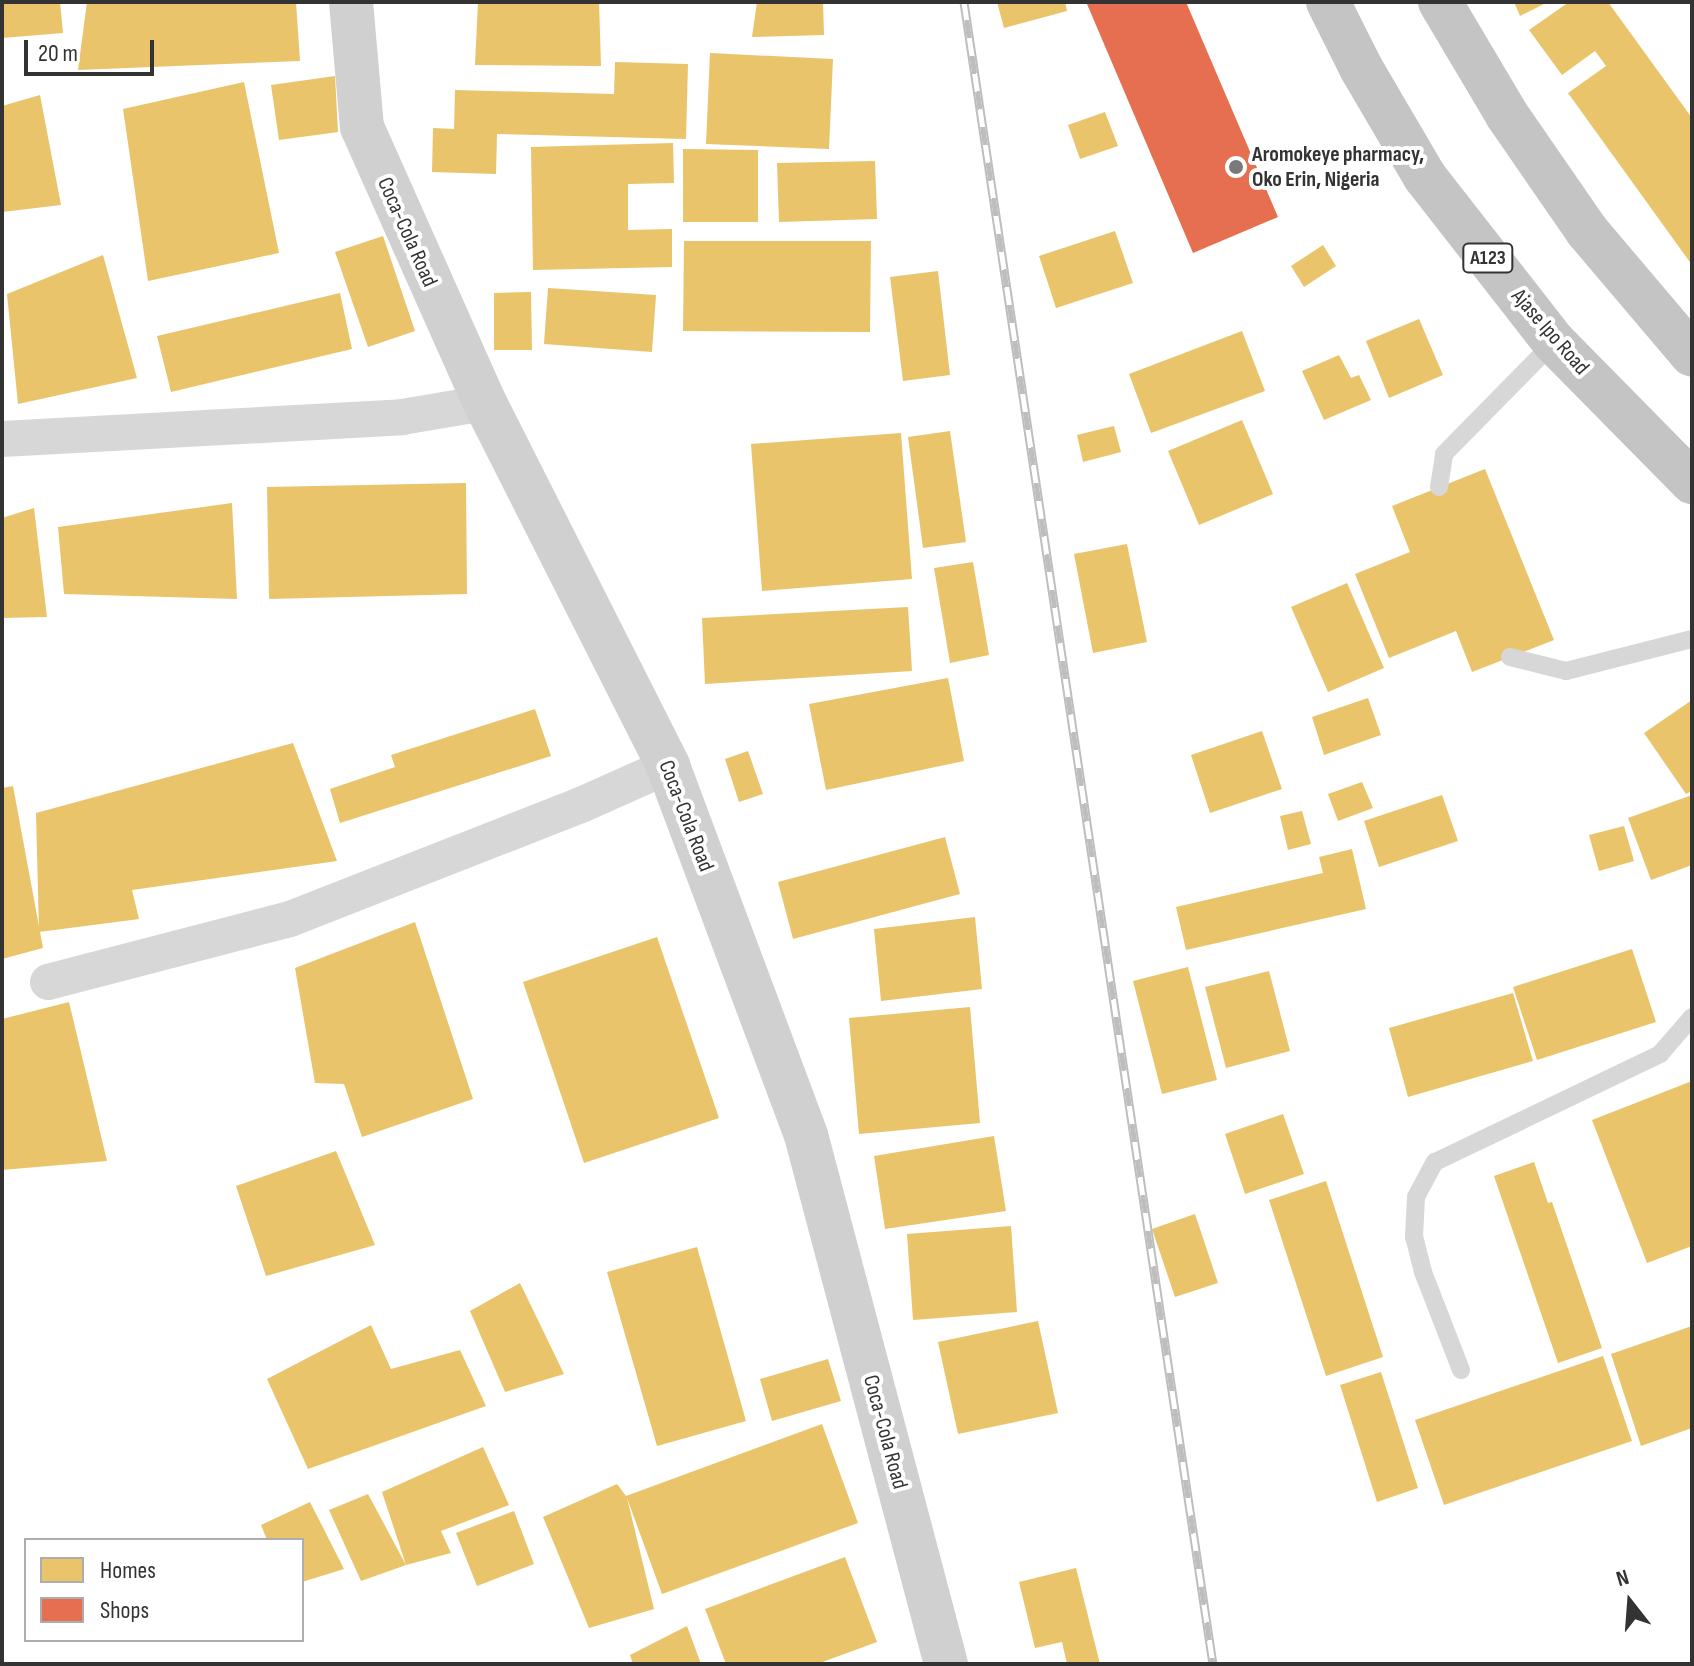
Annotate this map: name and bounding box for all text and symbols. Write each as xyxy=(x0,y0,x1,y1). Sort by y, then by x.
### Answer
scale bar xyxy=(28,24,158,74)
text: 20 m xyxy=(38,39,78,68)
place label: Aromokeye pharmacy, Oko Erin, Nigeria xyxy=(1252,141,1424,192)
marker: Aromokeye pharmacy, Oko Erin, Nigeria xyxy=(1227,158,1245,176)
street label: Coca-Cola Road xyxy=(371,173,443,291)
road number: A123 xyxy=(1462,242,1514,274)
street label: Ajase Ipo Road xyxy=(1505,284,1595,380)
street label: Coca-Cola Road xyxy=(653,757,719,875)
street label: Coca-Cola Road xyxy=(857,1372,913,1492)
legend xyxy=(24,1538,304,1642)
text: Homes xyxy=(100,1556,156,1585)
north arrow xyxy=(1590,1562,1670,1642)
text: N xyxy=(1613,1564,1632,1593)
text: Shops xyxy=(100,1596,149,1625)

